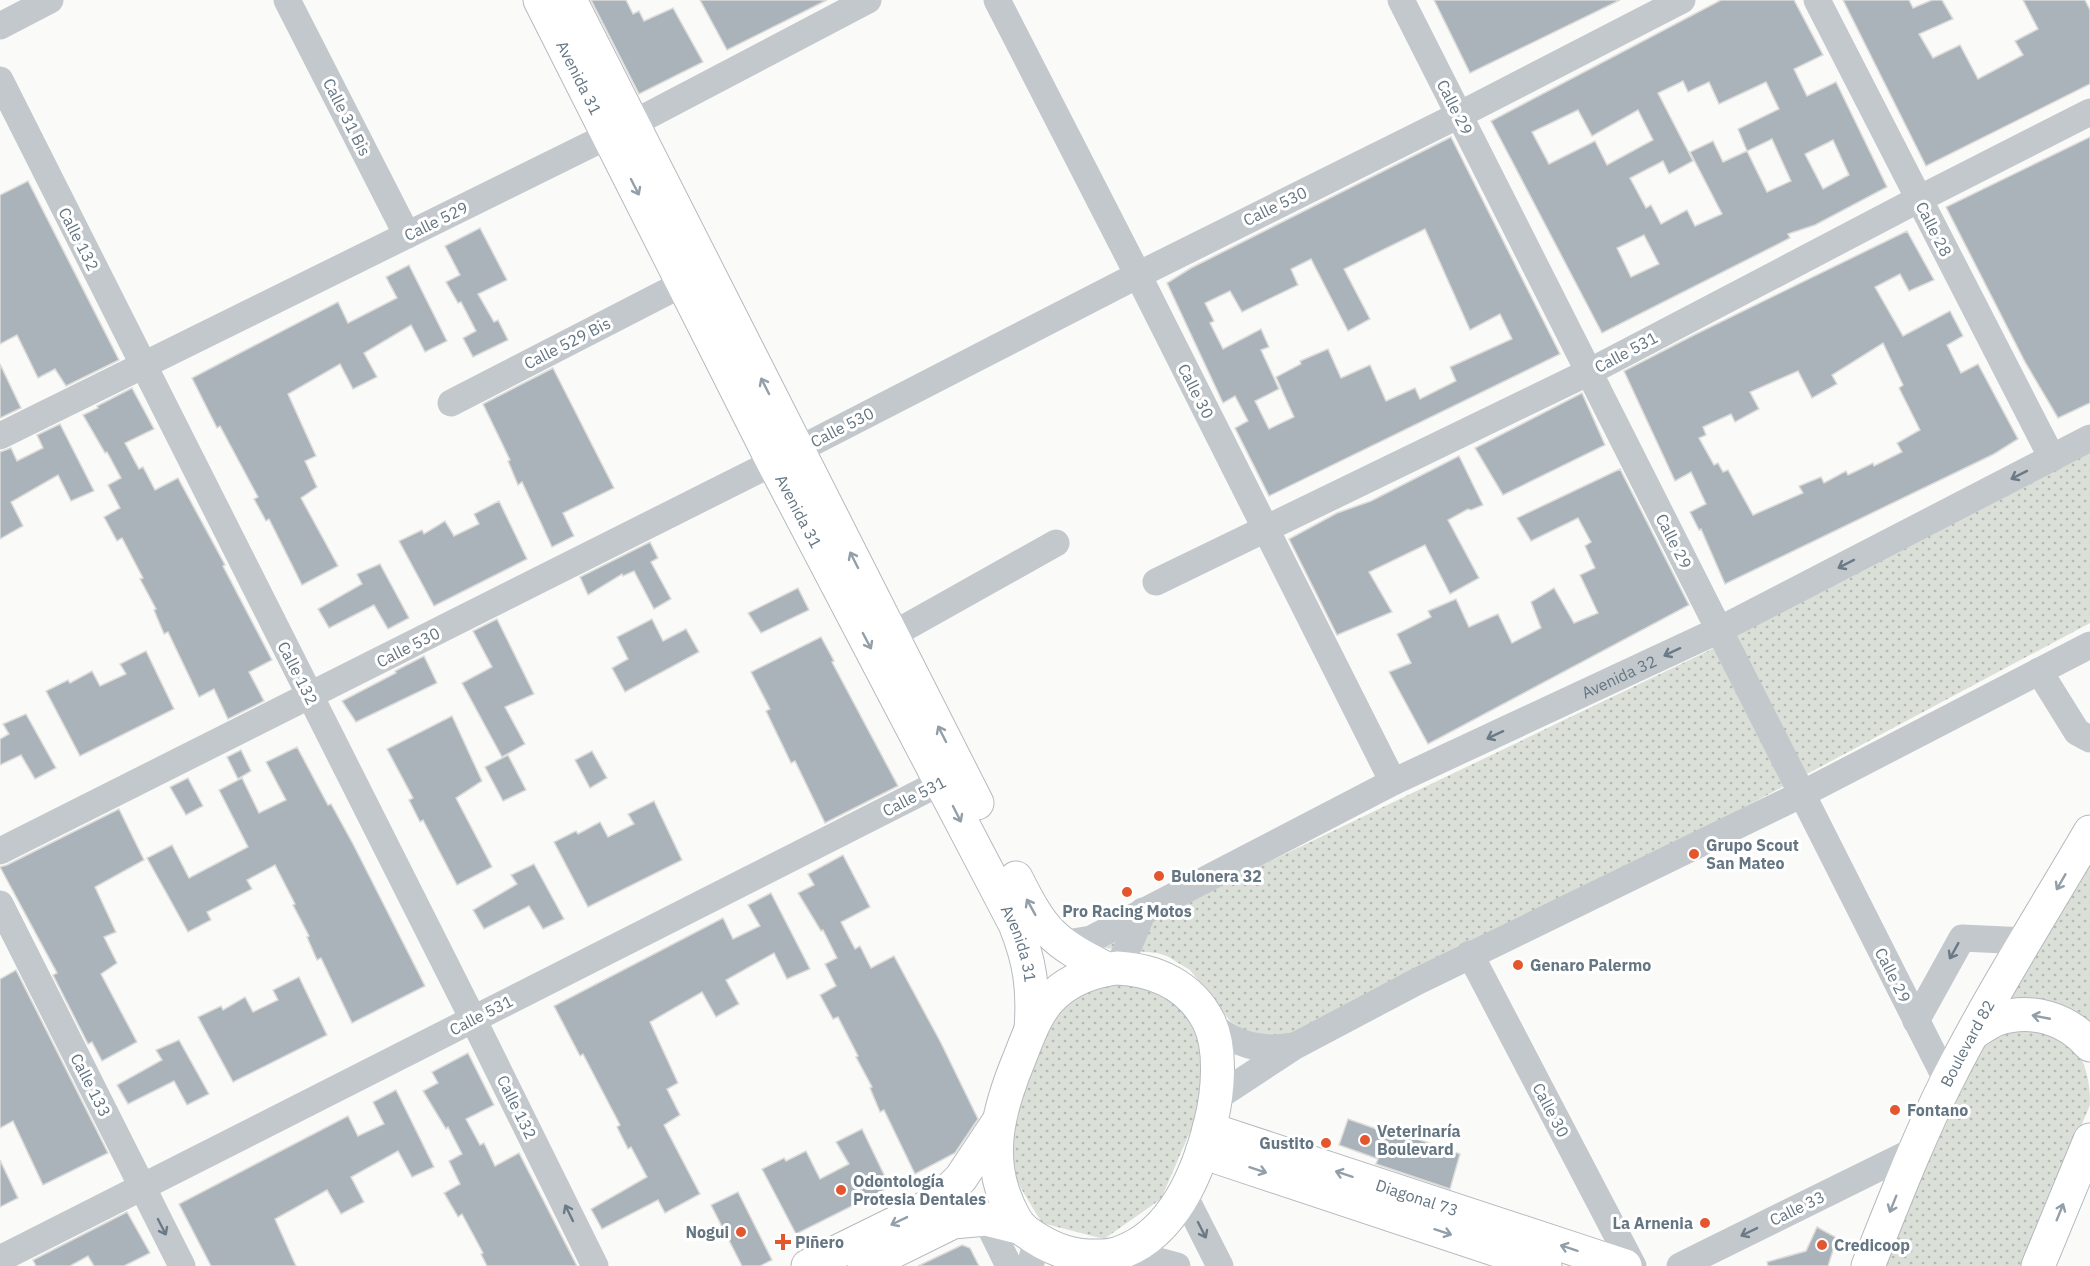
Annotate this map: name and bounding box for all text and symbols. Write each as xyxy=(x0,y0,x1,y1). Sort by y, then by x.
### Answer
street label: Avenida 31 xyxy=(552,37,606,118)
street label: Calle 31 Bis xyxy=(319,75,375,159)
street label: Calle 29 xyxy=(1433,76,1477,138)
one-way arrow xyxy=(630,178,641,196)
street label: Calle 530 xyxy=(1240,182,1310,230)
street label: Calle 529 xyxy=(401,197,471,245)
street label: Calle 28 xyxy=(1912,198,1956,260)
street label: Calle 132 xyxy=(55,204,103,274)
street label: Calle 529 Bis xyxy=(520,313,614,373)
street label: Calle 531 xyxy=(1591,327,1661,377)
street label: Calle 30 xyxy=(1174,360,1218,422)
one-way arrow xyxy=(759,377,771,395)
street label: Calle 530 xyxy=(807,403,877,451)
one-way arrow xyxy=(2011,470,2029,481)
street label: Avenida 31 xyxy=(771,471,826,551)
street label: Calle 29 xyxy=(1652,510,1696,572)
one-way arrow xyxy=(847,551,859,569)
one-way arrow xyxy=(1838,559,1856,571)
street label: Calle 530 xyxy=(373,623,443,671)
one-way arrow xyxy=(862,632,873,650)
street label: Calle 132 xyxy=(274,638,322,708)
one-way arrow xyxy=(1664,647,1682,659)
street label: Avenida 32 xyxy=(1578,651,1660,703)
one-way arrow xyxy=(936,725,947,743)
one-way arrow xyxy=(1487,729,1505,741)
street label: Calle 531 xyxy=(879,772,949,820)
one-way arrow xyxy=(952,805,964,823)
place label: Grupo Scout San Mateo xyxy=(1706,835,1799,873)
marker: Grupo Scout San Mateo xyxy=(1687,847,1701,861)
place label: Bulonera 32 xyxy=(1171,866,1262,886)
marker: Bulonera 32 xyxy=(1152,869,1166,883)
one-way arrow xyxy=(2054,874,2066,891)
marker: Pro Racing Motos xyxy=(1120,885,1134,899)
one-way arrow xyxy=(1025,899,1037,916)
street label: Avenida 31 xyxy=(997,901,1041,983)
place label: Pro Racing Motos xyxy=(1062,901,1192,921)
one-way arrow xyxy=(1948,942,1960,959)
street label: Calle 29 xyxy=(1871,944,1915,1006)
place label: Genaro Palermo xyxy=(1530,955,1651,975)
marker: Genaro Palermo xyxy=(1511,958,1525,972)
street label: Calle 531 xyxy=(446,991,516,1039)
street label: Boulevard 82 xyxy=(1936,996,1999,1090)
one-way arrow xyxy=(2032,1011,2051,1022)
street label: Calle 133 xyxy=(67,1050,115,1120)
street label: Calle 132 xyxy=(493,1072,541,1142)
street label: Calle 30 xyxy=(1528,1079,1574,1141)
place label: Fontano xyxy=(1907,1100,1968,1120)
marker: Fontano xyxy=(1888,1103,1902,1117)
place label: Veterinaría Boulevard xyxy=(1377,1121,1461,1159)
place label: Gustito xyxy=(1259,1133,1314,1153)
marker: Veterinaría Boulevard xyxy=(1358,1133,1372,1147)
marker: Gustito xyxy=(1319,1136,1333,1150)
one-way arrow xyxy=(1248,1166,1266,1177)
one-way arrow xyxy=(1335,1167,1354,1178)
place label: Odontología Protesia Dentales xyxy=(853,1171,986,1209)
street label: Diagonal 73 xyxy=(1373,1175,1461,1220)
marker: Odontología Protesia Dentales xyxy=(834,1183,848,1197)
street label: Calle 33 xyxy=(1766,1186,1828,1230)
one-way arrow xyxy=(1887,1194,1898,1213)
one-way arrow xyxy=(2055,1203,2066,1222)
one-way arrow xyxy=(563,1205,574,1223)
place label: La Arnenia xyxy=(1612,1213,1693,1233)
one-way arrow xyxy=(891,1215,908,1227)
marker: La Arnenia xyxy=(1698,1216,1712,1230)
one-way arrow xyxy=(157,1217,168,1235)
one-way arrow xyxy=(1196,1220,1208,1238)
place label: Nogui xyxy=(686,1222,729,1242)
marker: Nogui xyxy=(734,1225,748,1239)
one-way arrow xyxy=(1741,1226,1759,1238)
one-way arrow xyxy=(1433,1227,1452,1238)
place label: Piñero xyxy=(795,1232,844,1252)
marker: Piñero xyxy=(776,1235,790,1249)
place label: Credicoop xyxy=(1834,1235,1910,1255)
marker: Credicoop xyxy=(1815,1238,1829,1252)
one-way arrow xyxy=(1561,1241,1579,1252)

